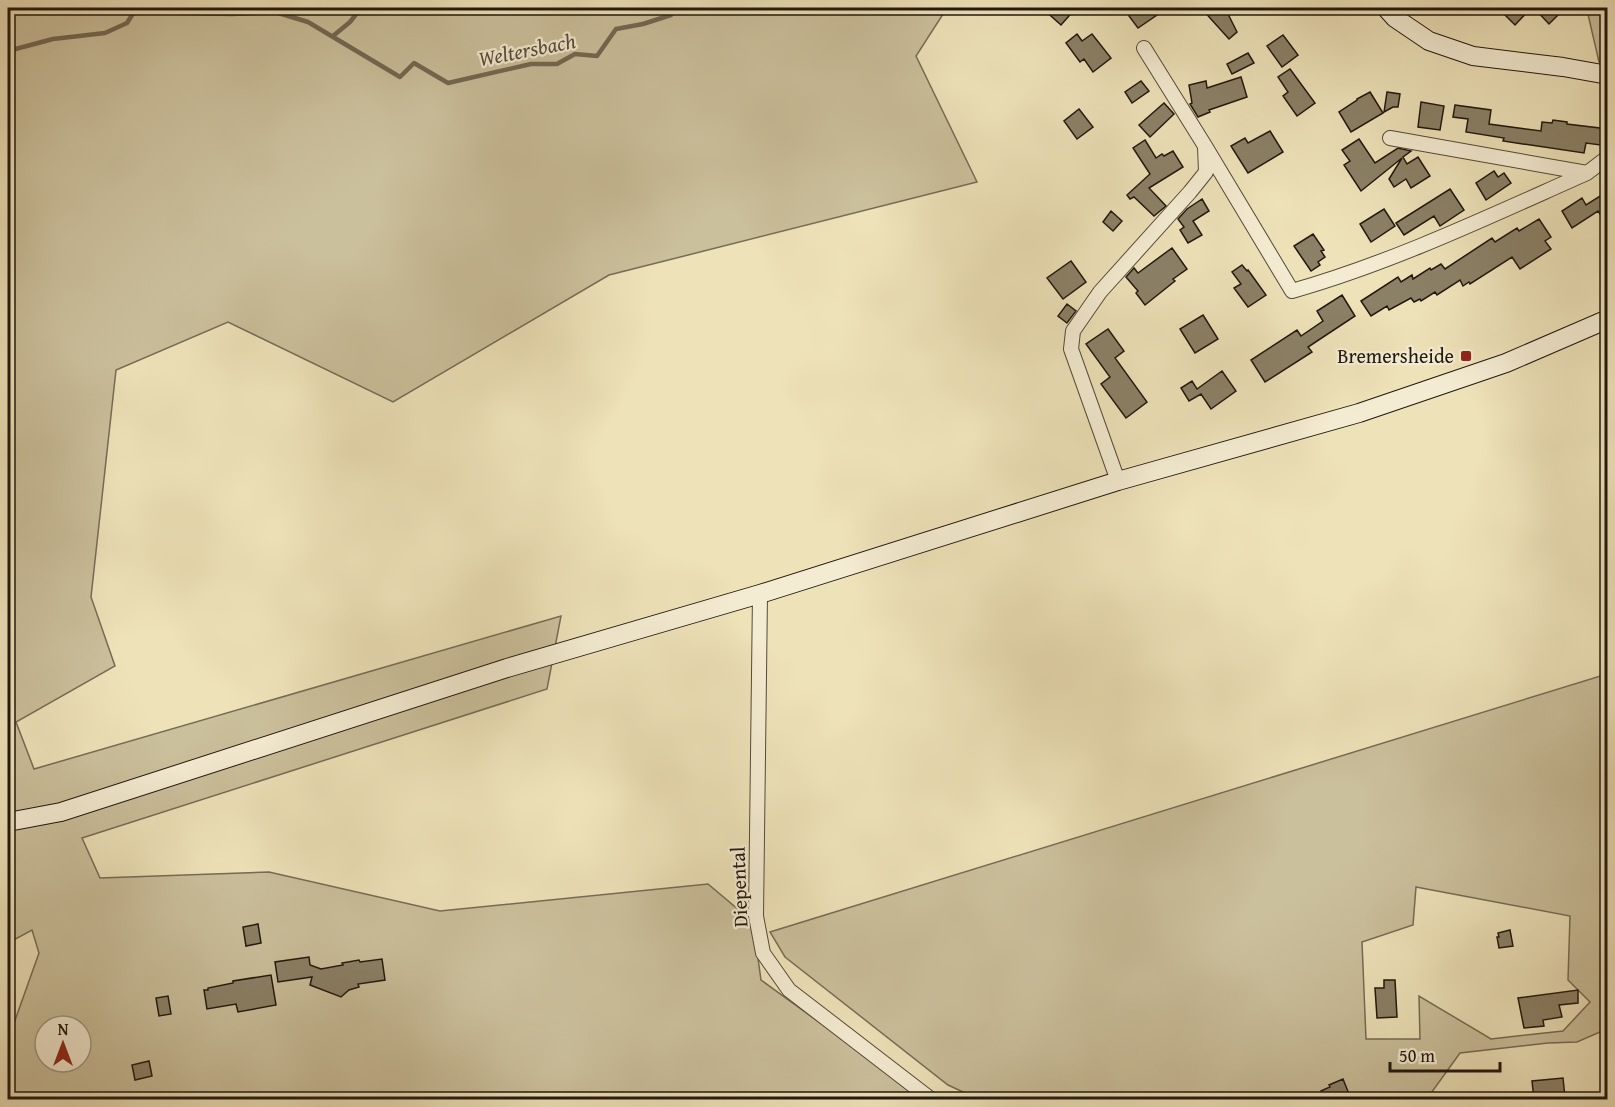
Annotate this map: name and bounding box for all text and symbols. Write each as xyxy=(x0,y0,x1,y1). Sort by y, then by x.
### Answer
water label: Weltersbach xyxy=(476,25,578,74)
place label: Bremersheide xyxy=(1337,341,1454,370)
marker: Bremersheide xyxy=(1459,349,1473,363)
street label: Diepental xyxy=(723,846,754,928)
north arrow xyxy=(33,1014,93,1074)
text: N xyxy=(58,1017,69,1041)
scale bar xyxy=(1390,1035,1500,1073)
text: 50 m xyxy=(1399,1042,1435,1069)

